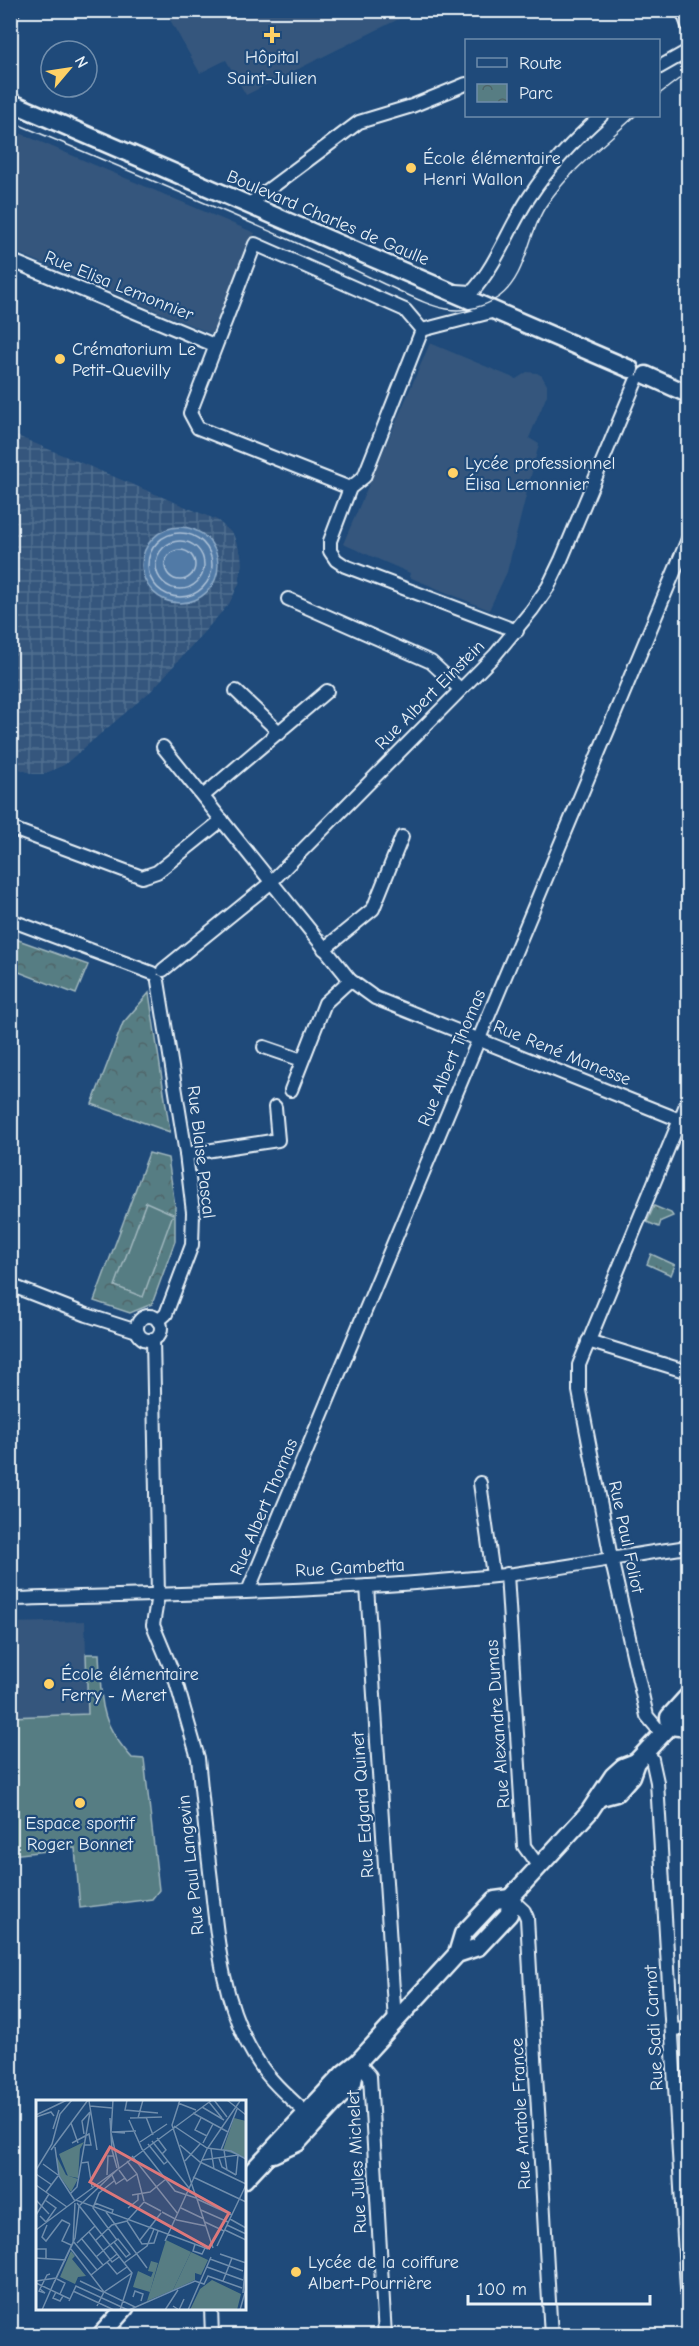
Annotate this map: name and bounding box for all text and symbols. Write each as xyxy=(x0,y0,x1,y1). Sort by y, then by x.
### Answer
marker: Hôpital Saint-Julien xyxy=(263,26,281,44)
north arrow xyxy=(39,39,99,99)
legend xyxy=(465,39,660,117)
place label: Hôpital Saint-Julien xyxy=(227,47,317,89)
text: N xyxy=(71,53,92,71)
text: Route xyxy=(519,53,562,74)
text: Parc xyxy=(519,83,553,104)
place label: École élémentaire Henri Wallon xyxy=(423,147,561,190)
marker: École élémentaire Henri Wallon xyxy=(404,161,418,175)
street label: Boulevard Charles de Gaulle xyxy=(224,166,432,270)
street label: Rue Elisa Lemonnier xyxy=(41,247,197,326)
place label: Crématorium Le Petit-Quevilly xyxy=(72,339,196,381)
marker: Crématorium Le Petit-Quevilly xyxy=(53,352,67,366)
place label: Lycée professionnel Élisa Lemonnier xyxy=(465,453,616,495)
marker: Lycée professionnel Élisa Lemonnier xyxy=(446,466,460,480)
street label: Rue Albert Einstein xyxy=(371,636,489,754)
street label: Rue Albert Thomas xyxy=(414,986,490,1130)
street label: Rue René Manesse xyxy=(490,1016,634,1090)
street label: Rue Blaise Pascal xyxy=(182,1084,220,1220)
street label: Rue Albert Thomas xyxy=(226,1435,302,1579)
street label: Rue Paul Foliot xyxy=(604,1479,648,1596)
street label: Rue Gambetta xyxy=(295,1555,405,1581)
street label: Rue Alexandre Dumas xyxy=(482,1639,514,1809)
place label: École élémentaire Ferry - Meret xyxy=(61,1663,199,1706)
marker: École élémentaire Ferry - Meret xyxy=(42,1677,56,1691)
street label: Rue Edgard Quinet xyxy=(347,1730,379,1879)
street label: Rue Paul Langevin xyxy=(173,1794,209,1936)
marker: Espace sportif Roger Bonnet xyxy=(73,1796,87,1810)
place label: Espace sportif Roger Bonnet xyxy=(26,1813,135,1855)
street label: Rue Sadi Carnot xyxy=(640,1964,668,2091)
street label: Rue Anatole France xyxy=(507,2038,535,2190)
street label: Rue Jules Michelet xyxy=(343,2089,371,2234)
inset map xyxy=(36,2100,246,2310)
place label: Lycée de la coiffure Albert-Pourrière xyxy=(308,2252,459,2294)
marker: Lycée de la coiffure Albert-Pourrière xyxy=(289,2265,303,2279)
scale bar xyxy=(468,2268,650,2306)
text: 100 m xyxy=(477,2279,527,2300)

